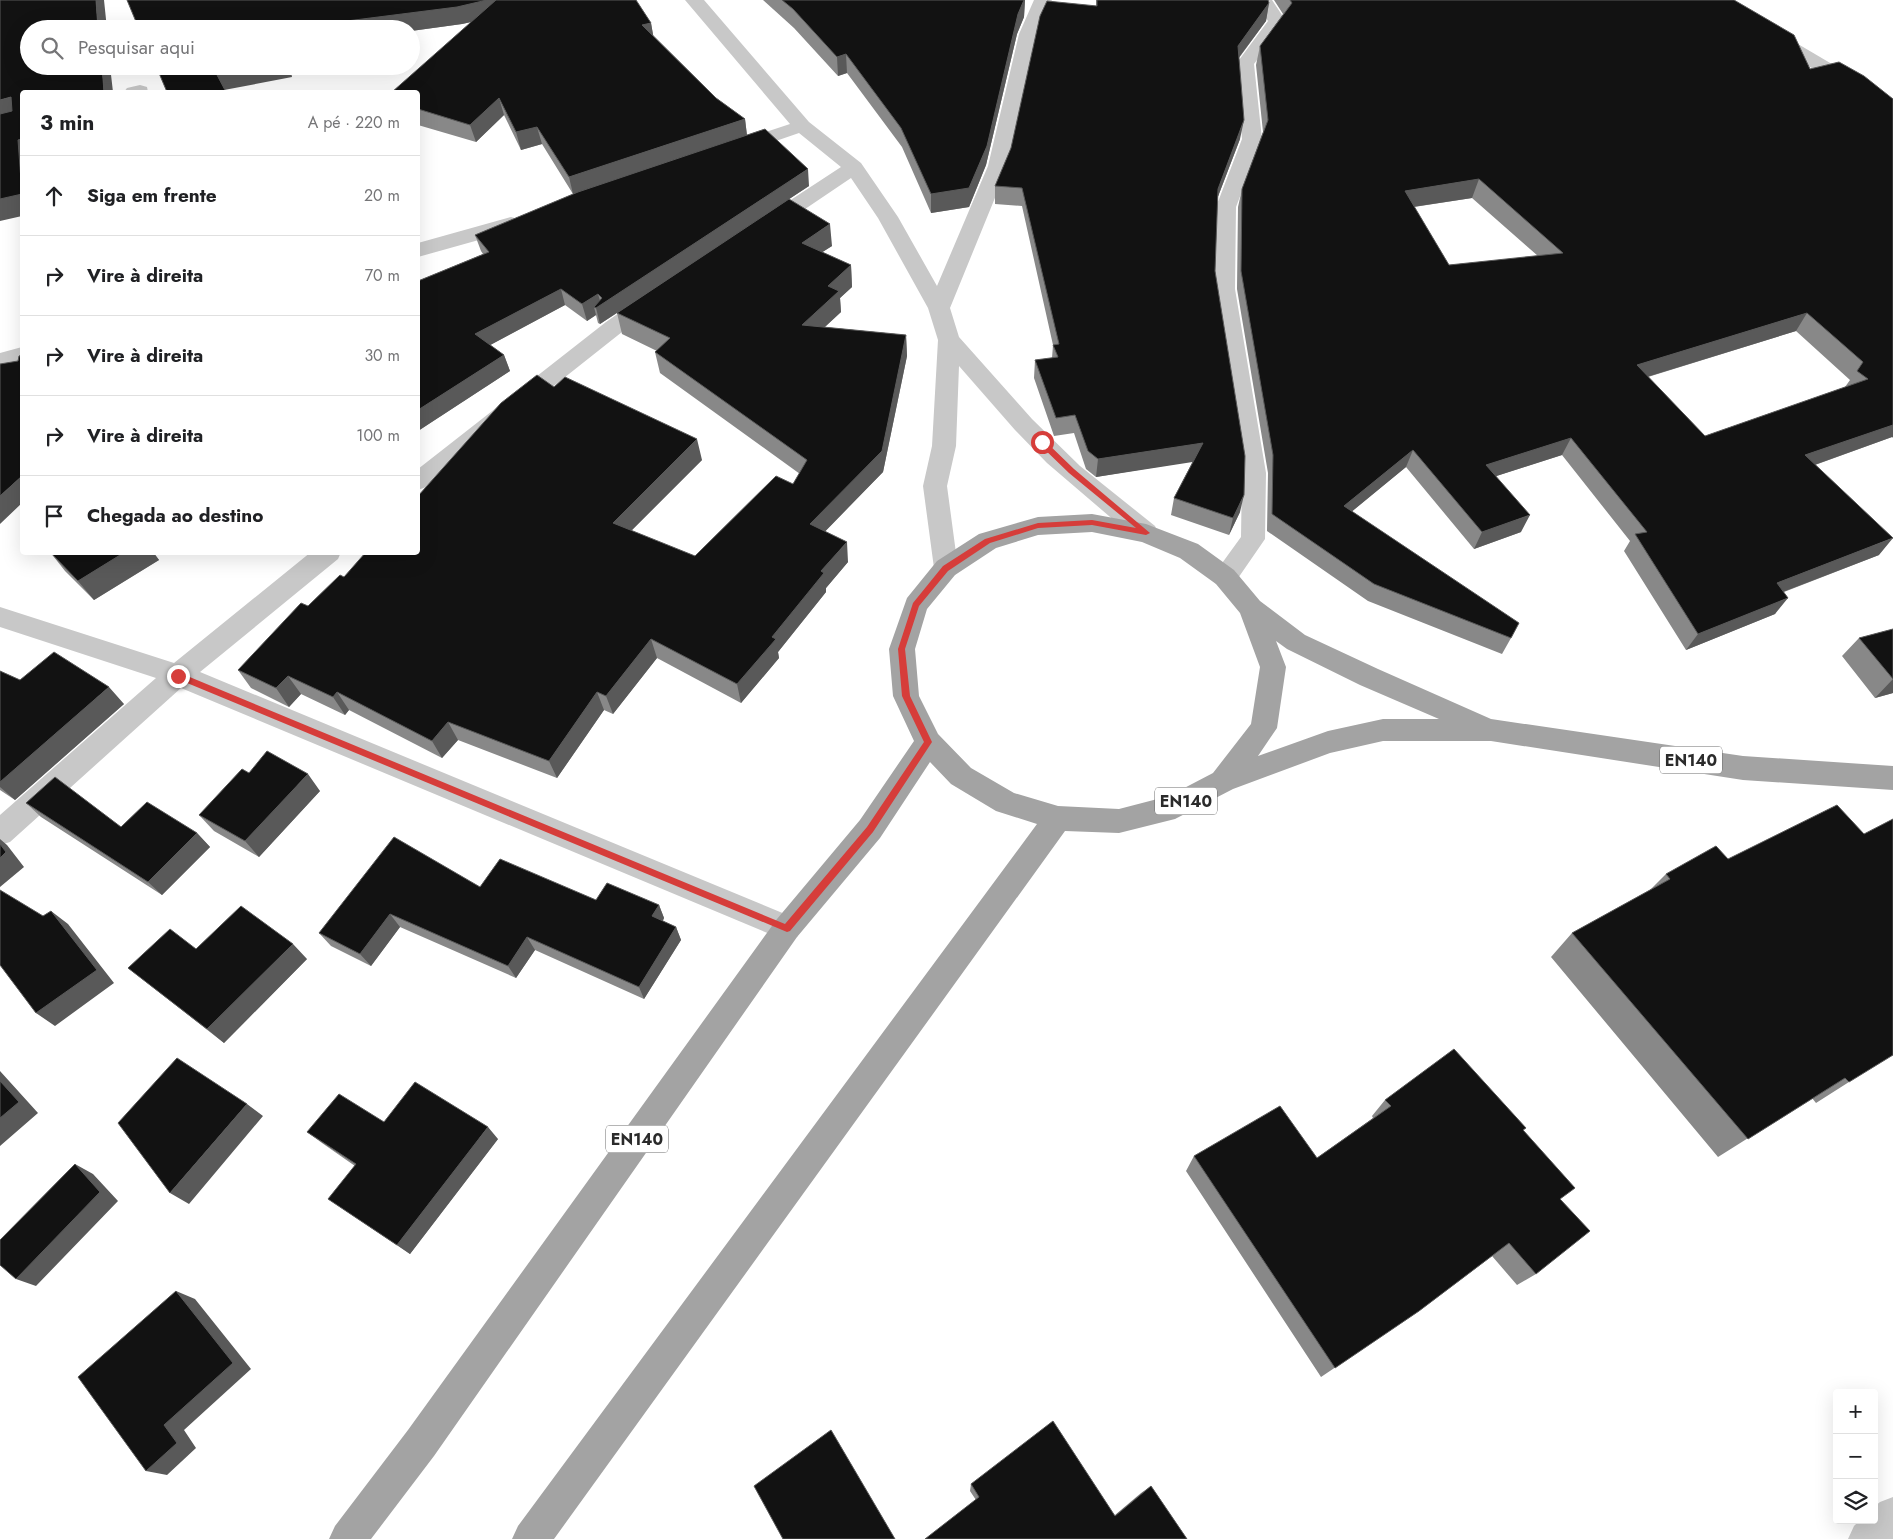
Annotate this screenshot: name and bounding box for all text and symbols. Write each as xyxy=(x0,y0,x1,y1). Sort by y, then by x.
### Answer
search box xyxy=(20,20,420,75)
icon: search xyxy=(38,34,66,62)
text: Pesquisar aqui xyxy=(78,34,195,61)
text: 3 min xyxy=(40,108,94,138)
text: A pé · 220 m xyxy=(308,111,400,134)
icon: ahead xyxy=(40,182,68,210)
text: Siga em frente xyxy=(87,182,217,209)
text: 20 m xyxy=(364,184,400,207)
icon: right xyxy=(40,262,68,290)
text: Vire à direita xyxy=(87,262,203,289)
text: 70 m xyxy=(365,264,400,287)
icon: right xyxy=(40,342,68,370)
text: Vire à direita xyxy=(87,342,203,369)
text: 30 m xyxy=(364,344,400,367)
icon: right xyxy=(40,422,68,450)
text: Vire à direita xyxy=(87,422,203,449)
text: 100 m xyxy=(356,424,400,447)
route start xyxy=(1031,431,1054,454)
icon: arrive xyxy=(40,502,68,530)
text: Chegada ao destino xyxy=(87,502,263,529)
route end xyxy=(167,665,190,688)
road number: EN140 xyxy=(1660,746,1722,774)
road number: EN140 xyxy=(1155,788,1217,814)
road number: EN140 xyxy=(606,1126,668,1152)
map controls xyxy=(1833,1389,1878,1524)
button: + xyxy=(1833,1389,1878,1434)
button: − xyxy=(1833,1434,1878,1479)
button: layers xyxy=(1833,1479,1878,1524)

